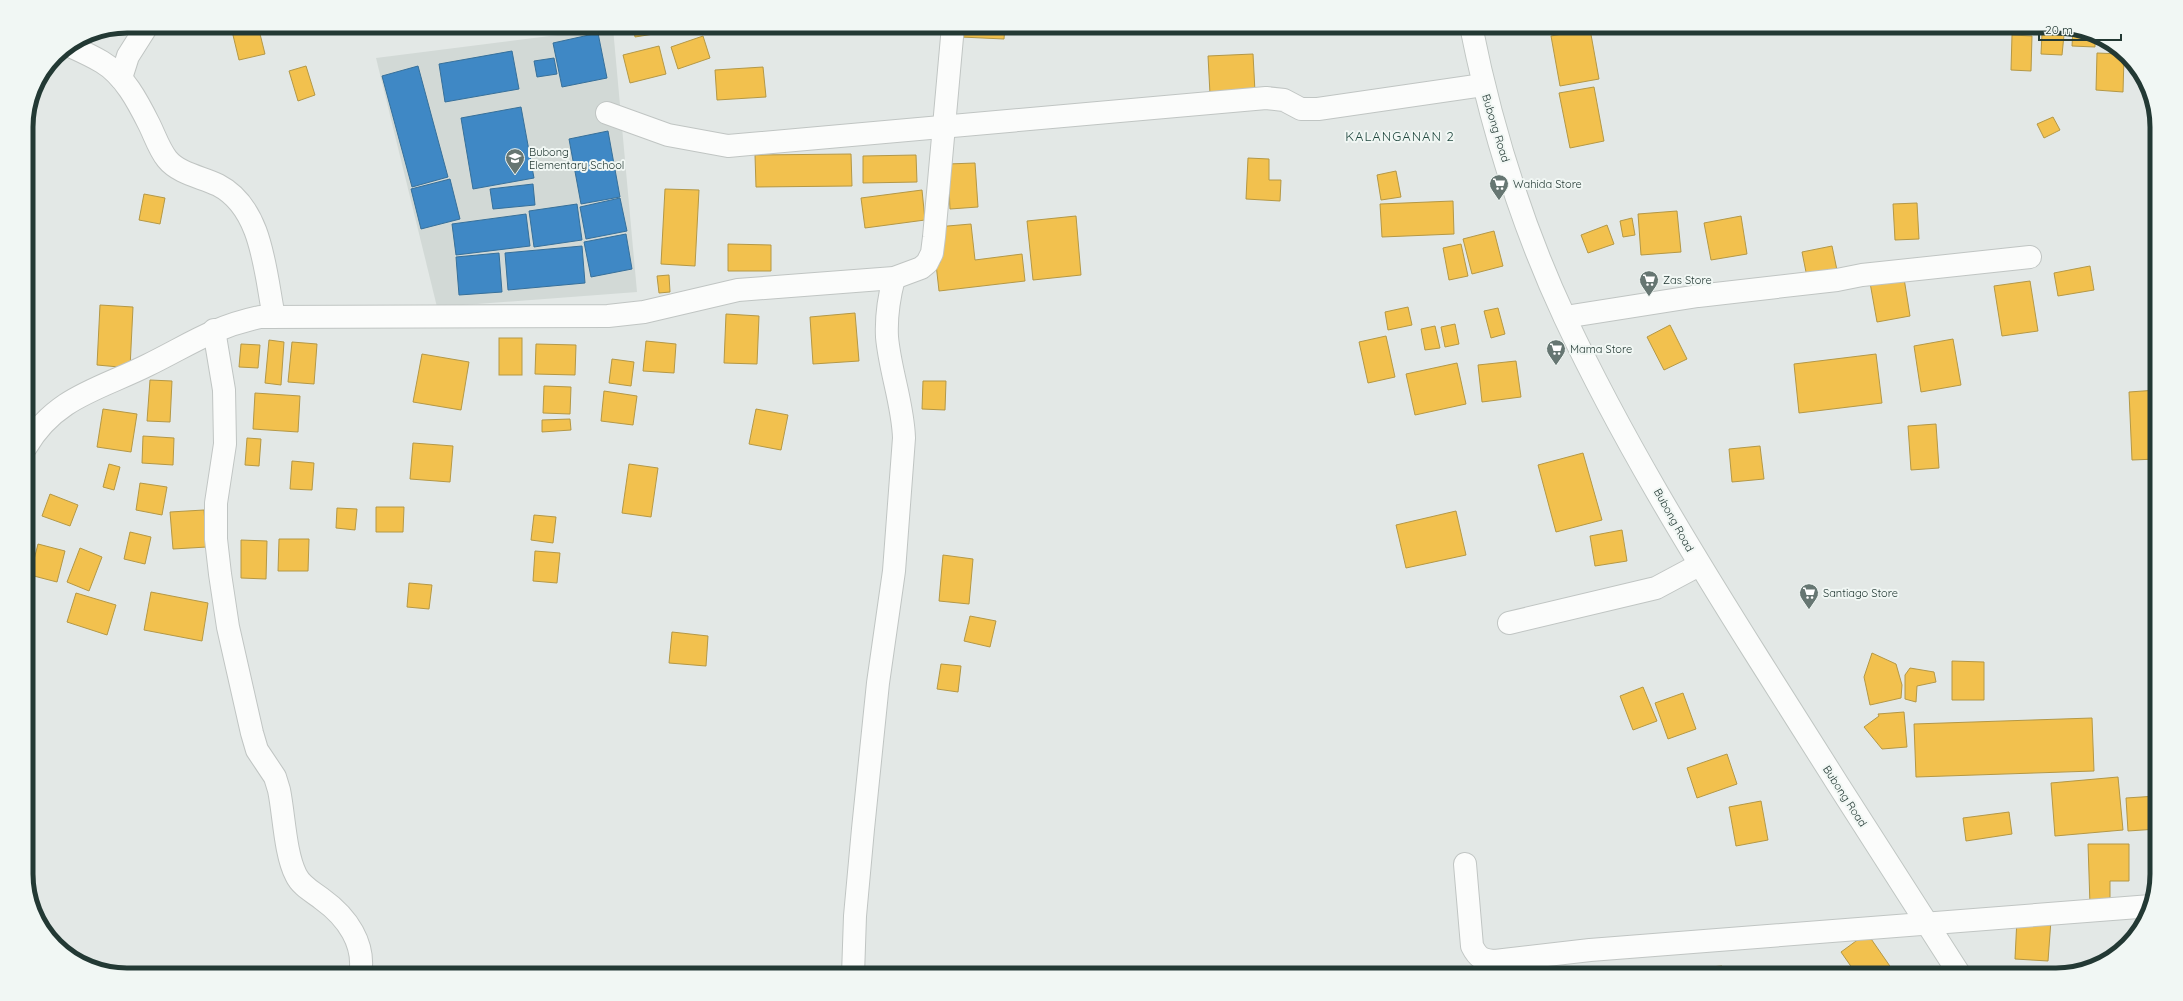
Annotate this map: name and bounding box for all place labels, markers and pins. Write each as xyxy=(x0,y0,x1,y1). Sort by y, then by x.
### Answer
place label: Bubong Elementary School xyxy=(529,145,624,172)
school or university icon: Bubong Elementary School xyxy=(504,147,526,175)
supermarket icon: Wahida Store xyxy=(1488,173,1510,201)
place label: Wahida Store xyxy=(1513,177,1582,191)
supermarket icon: Zas Store xyxy=(1638,269,1660,297)
place label: Zas Store xyxy=(1663,273,1712,287)
supermarket icon: Mama Store xyxy=(1545,338,1567,366)
place label: Mama Store xyxy=(1570,342,1632,356)
supermarket icon: Santiago Store xyxy=(1798,582,1820,610)
place label: Santiago Store xyxy=(1823,586,1898,600)

